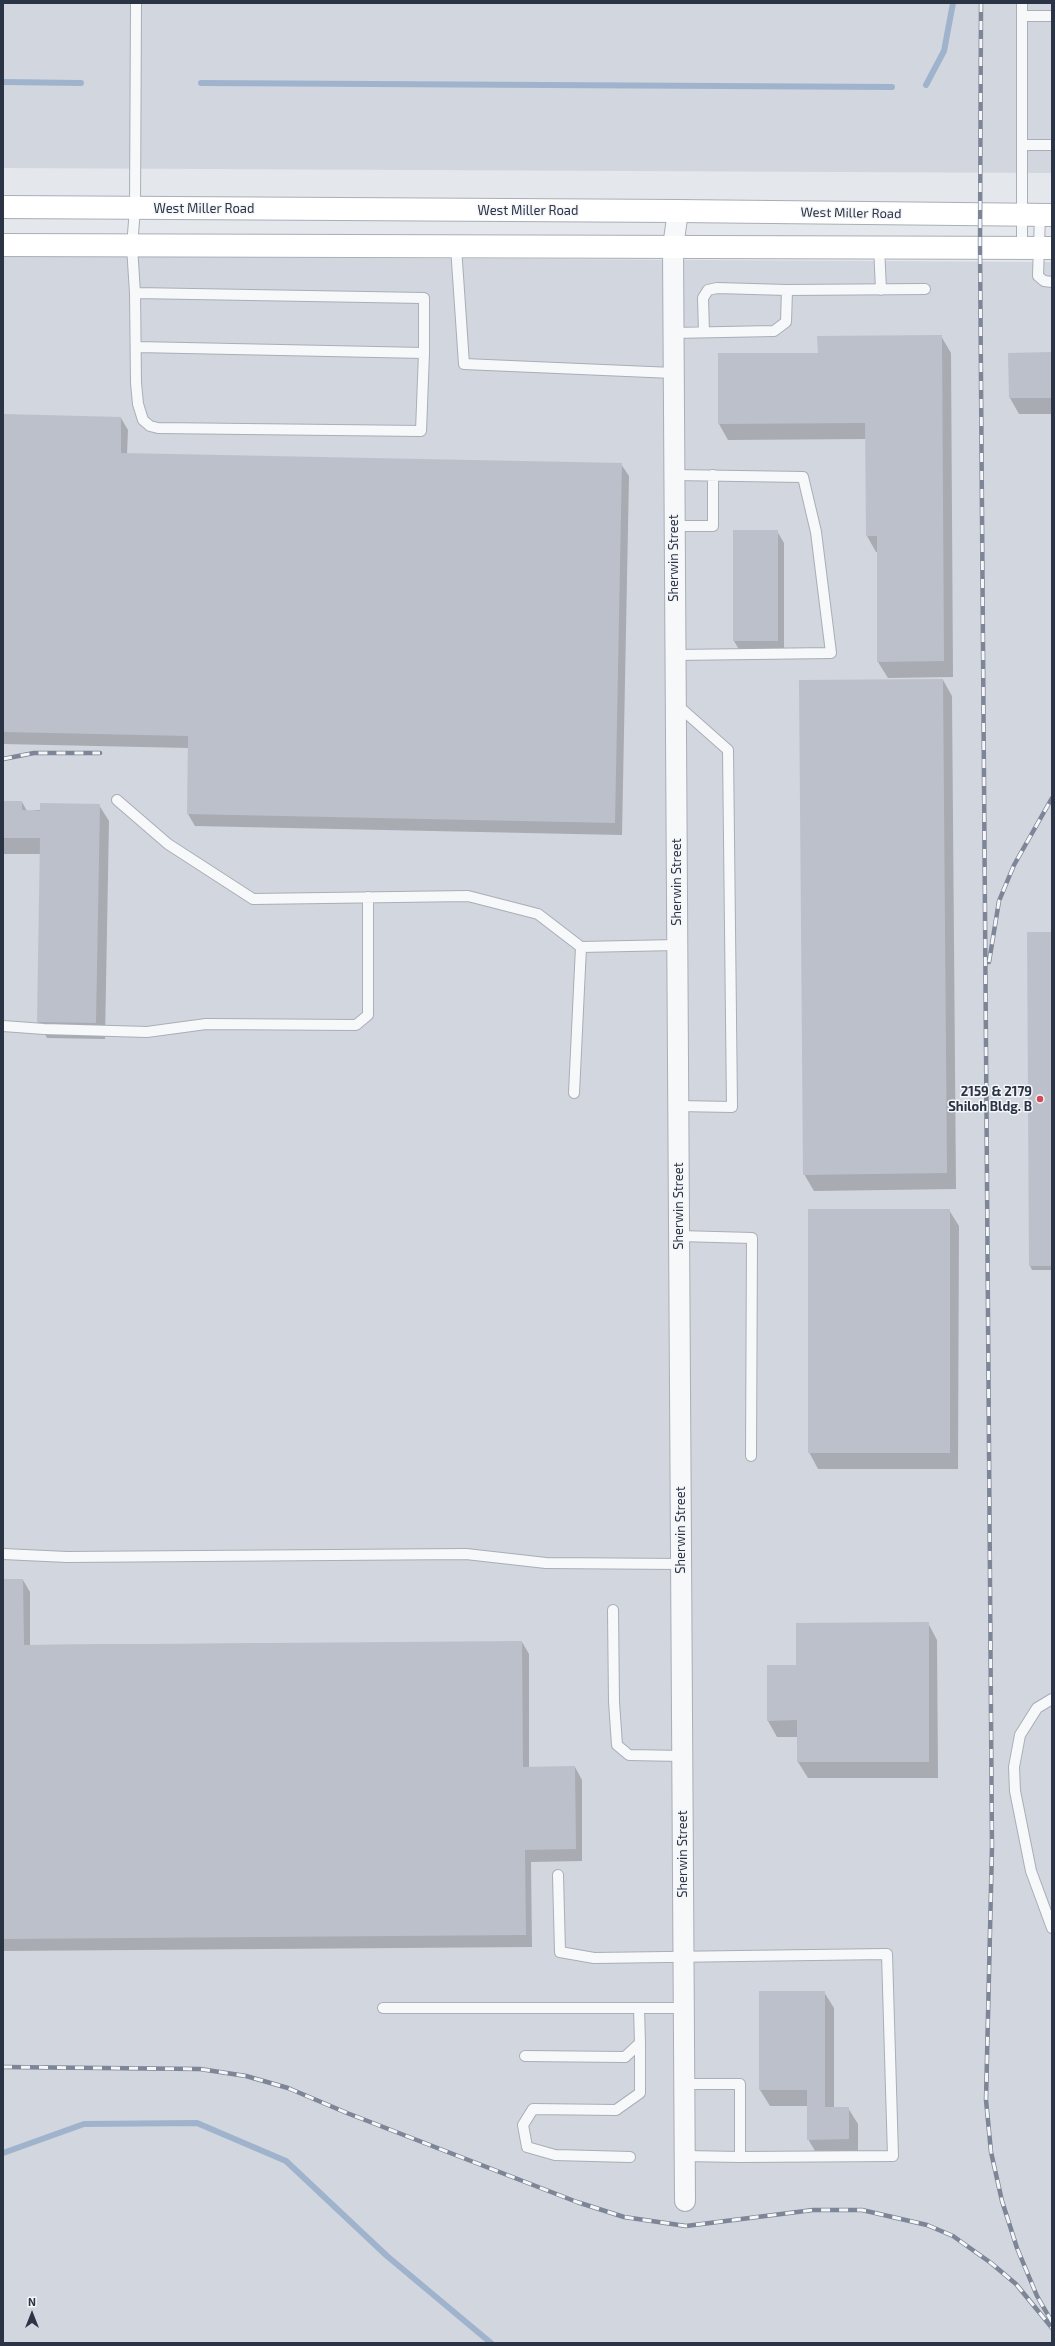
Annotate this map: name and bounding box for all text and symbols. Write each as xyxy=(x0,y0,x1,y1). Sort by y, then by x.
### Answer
street label: West Miller Road xyxy=(154,201,254,217)
street label: West Miller Road xyxy=(478,203,578,219)
street label: West Miller Road xyxy=(800,204,902,222)
street label: Sherwin Street xyxy=(666,514,682,602)
street label: Sherwin Street xyxy=(669,838,685,926)
place label: 2159 & 2179 Shiloh Bldg. B xyxy=(948,1084,1032,1115)
marker: 2159 & 2179 Shiloh Bldg. B xyxy=(1035,1094,1045,1104)
street label: Sherwin Street xyxy=(671,1162,687,1250)
street label: Sherwin Street xyxy=(673,1486,689,1574)
street label: Sherwin Street xyxy=(675,1810,691,1898)
north arrow xyxy=(12,2294,52,2334)
text: N xyxy=(28,2295,36,2308)

